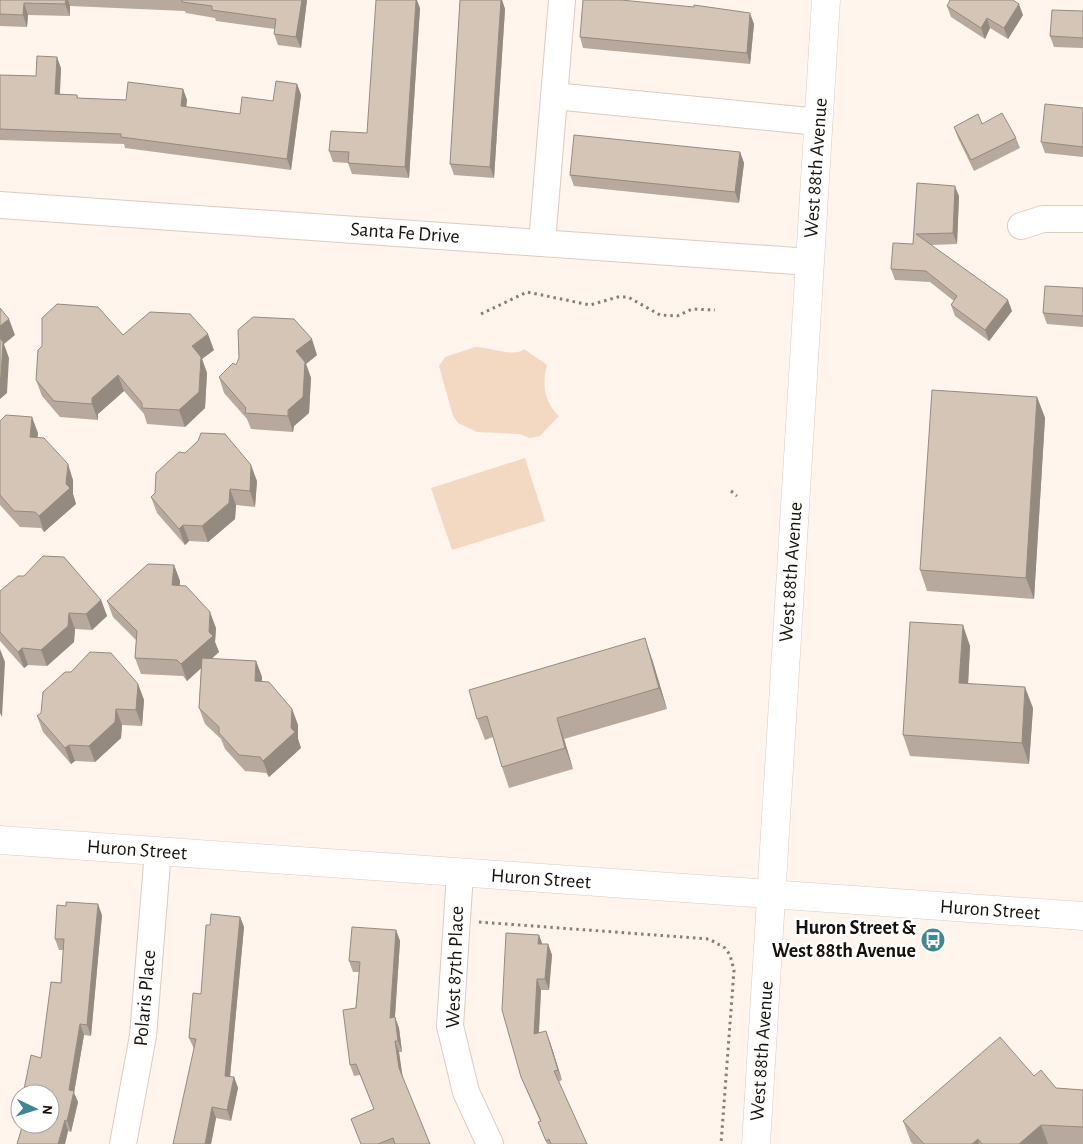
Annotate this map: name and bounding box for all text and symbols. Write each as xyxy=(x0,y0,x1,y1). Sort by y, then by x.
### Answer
street label: West 88th Avenue xyxy=(801,97,831,239)
street label: Santa Fe Drive xyxy=(350,219,460,247)
street label: West 88th Avenue xyxy=(776,501,806,643)
street label: Huron Street xyxy=(86,837,188,864)
street label: Huron Street xyxy=(490,866,592,893)
street label: Huron Street xyxy=(939,897,1041,924)
street label: West 87th Place xyxy=(443,905,467,1029)
place label: Huron Street & West 88th Avenue xyxy=(772,918,917,961)
bus stop icon: Huron Street & West 88th Avenue xyxy=(920,927,946,953)
street label: Polaris Place xyxy=(131,949,159,1047)
street label: West 88th Avenue xyxy=(747,980,777,1122)
north arrow xyxy=(10,1084,60,1134)
text: N xyxy=(40,1104,54,1115)

